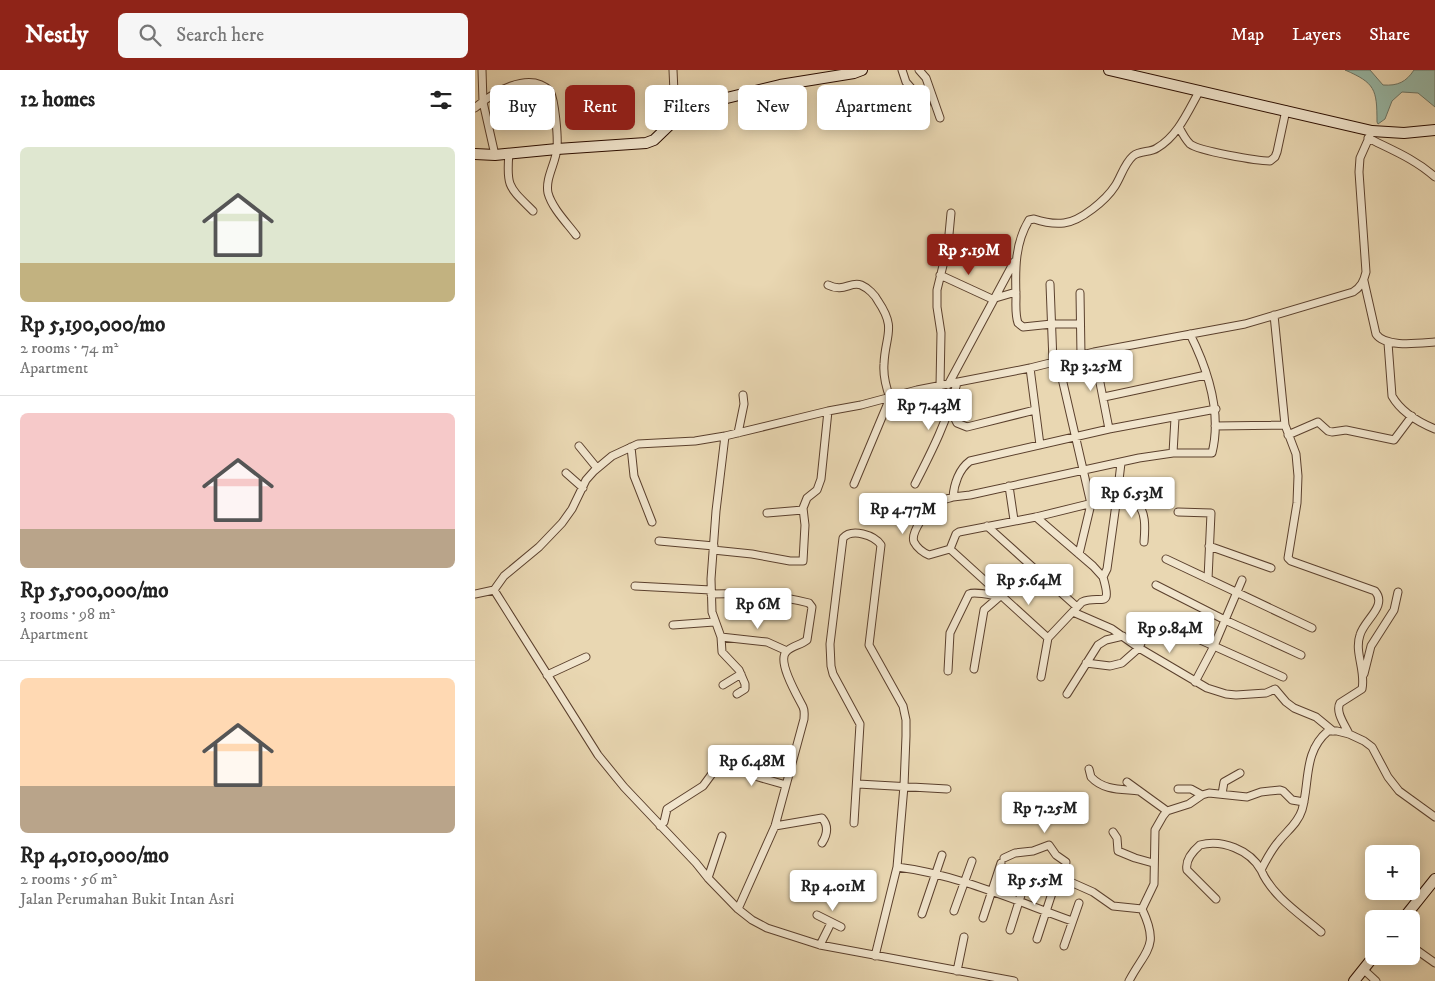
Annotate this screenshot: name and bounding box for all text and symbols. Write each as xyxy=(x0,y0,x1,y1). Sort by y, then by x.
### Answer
search box xyxy=(118,13,468,58)
text: Nestly xyxy=(25,20,88,50)
icon: search xyxy=(136,21,164,49)
text: Search here xyxy=(176,24,264,47)
text: Map xyxy=(1231,24,1264,46)
text: Layers xyxy=(1292,24,1341,46)
text: Share xyxy=(1369,24,1410,46)
chip: Buy xyxy=(490,85,555,130)
chip: Rent xyxy=(565,85,635,130)
chip: Filters xyxy=(645,85,728,130)
chip: New xyxy=(738,85,807,130)
chip: Apartment xyxy=(817,85,930,130)
icon: filters xyxy=(427,86,455,114)
text: 12 homes xyxy=(20,87,95,113)
icon: home xyxy=(193,180,283,270)
pin: Rp 5.19M xyxy=(917,234,1021,276)
text: Rp 5.19M xyxy=(938,240,1000,260)
text: Rp 5,190,000/mo xyxy=(20,312,165,338)
text: 2 rooms · 74 m² xyxy=(20,338,118,358)
pin: Rp 3.25M xyxy=(1039,350,1143,392)
text: Rp 3.25M xyxy=(1060,356,1122,376)
text: Apartment xyxy=(20,358,88,378)
pin: Rp 7.43M xyxy=(877,388,981,431)
text: Rp 7.43M xyxy=(897,395,961,415)
icon: home xyxy=(193,445,283,535)
pin: Rp 6.53M xyxy=(1080,476,1184,519)
text: Rp 6.53M xyxy=(1101,483,1163,503)
pin: Rp 4.77M xyxy=(851,492,955,535)
text: Rp 4.77M xyxy=(870,499,936,519)
pin: Rp 5.64M xyxy=(977,564,1081,606)
text: Rp 5.64M xyxy=(996,570,1062,590)
text: Rp 5,500,000/mo xyxy=(20,578,168,604)
pin: Rp 6M xyxy=(723,588,793,630)
text: Rp 6M xyxy=(735,594,781,614)
text: 3 rooms · 98 m² xyxy=(20,604,115,624)
pin: Rp 9.84M xyxy=(1118,612,1222,654)
text: Rp 9.84M xyxy=(1137,618,1203,638)
text: Apartment xyxy=(20,624,88,644)
icon: home xyxy=(193,710,283,800)
pin: Rp 6.48M xyxy=(700,744,804,787)
text: Rp 6.48M xyxy=(719,751,785,771)
pin: Rp 7.25M xyxy=(993,792,1097,834)
text: Rp 7.25M xyxy=(1013,798,1077,818)
text: Rp 4,010,000/mo xyxy=(20,843,169,869)
map controls xyxy=(1365,845,1420,965)
button: + xyxy=(1365,845,1420,900)
pin: Rp 5.5M xyxy=(989,864,1081,906)
text: 2 rooms · 56 m² xyxy=(20,869,117,889)
pin: Rp 4.01M xyxy=(781,870,885,912)
text: Rp 5.5M xyxy=(1007,870,1063,890)
text: Rp 4.01M xyxy=(801,876,865,896)
text: Jalan Perumahan Bukit Intan Asri xyxy=(20,889,234,909)
button: − xyxy=(1365,910,1420,965)

